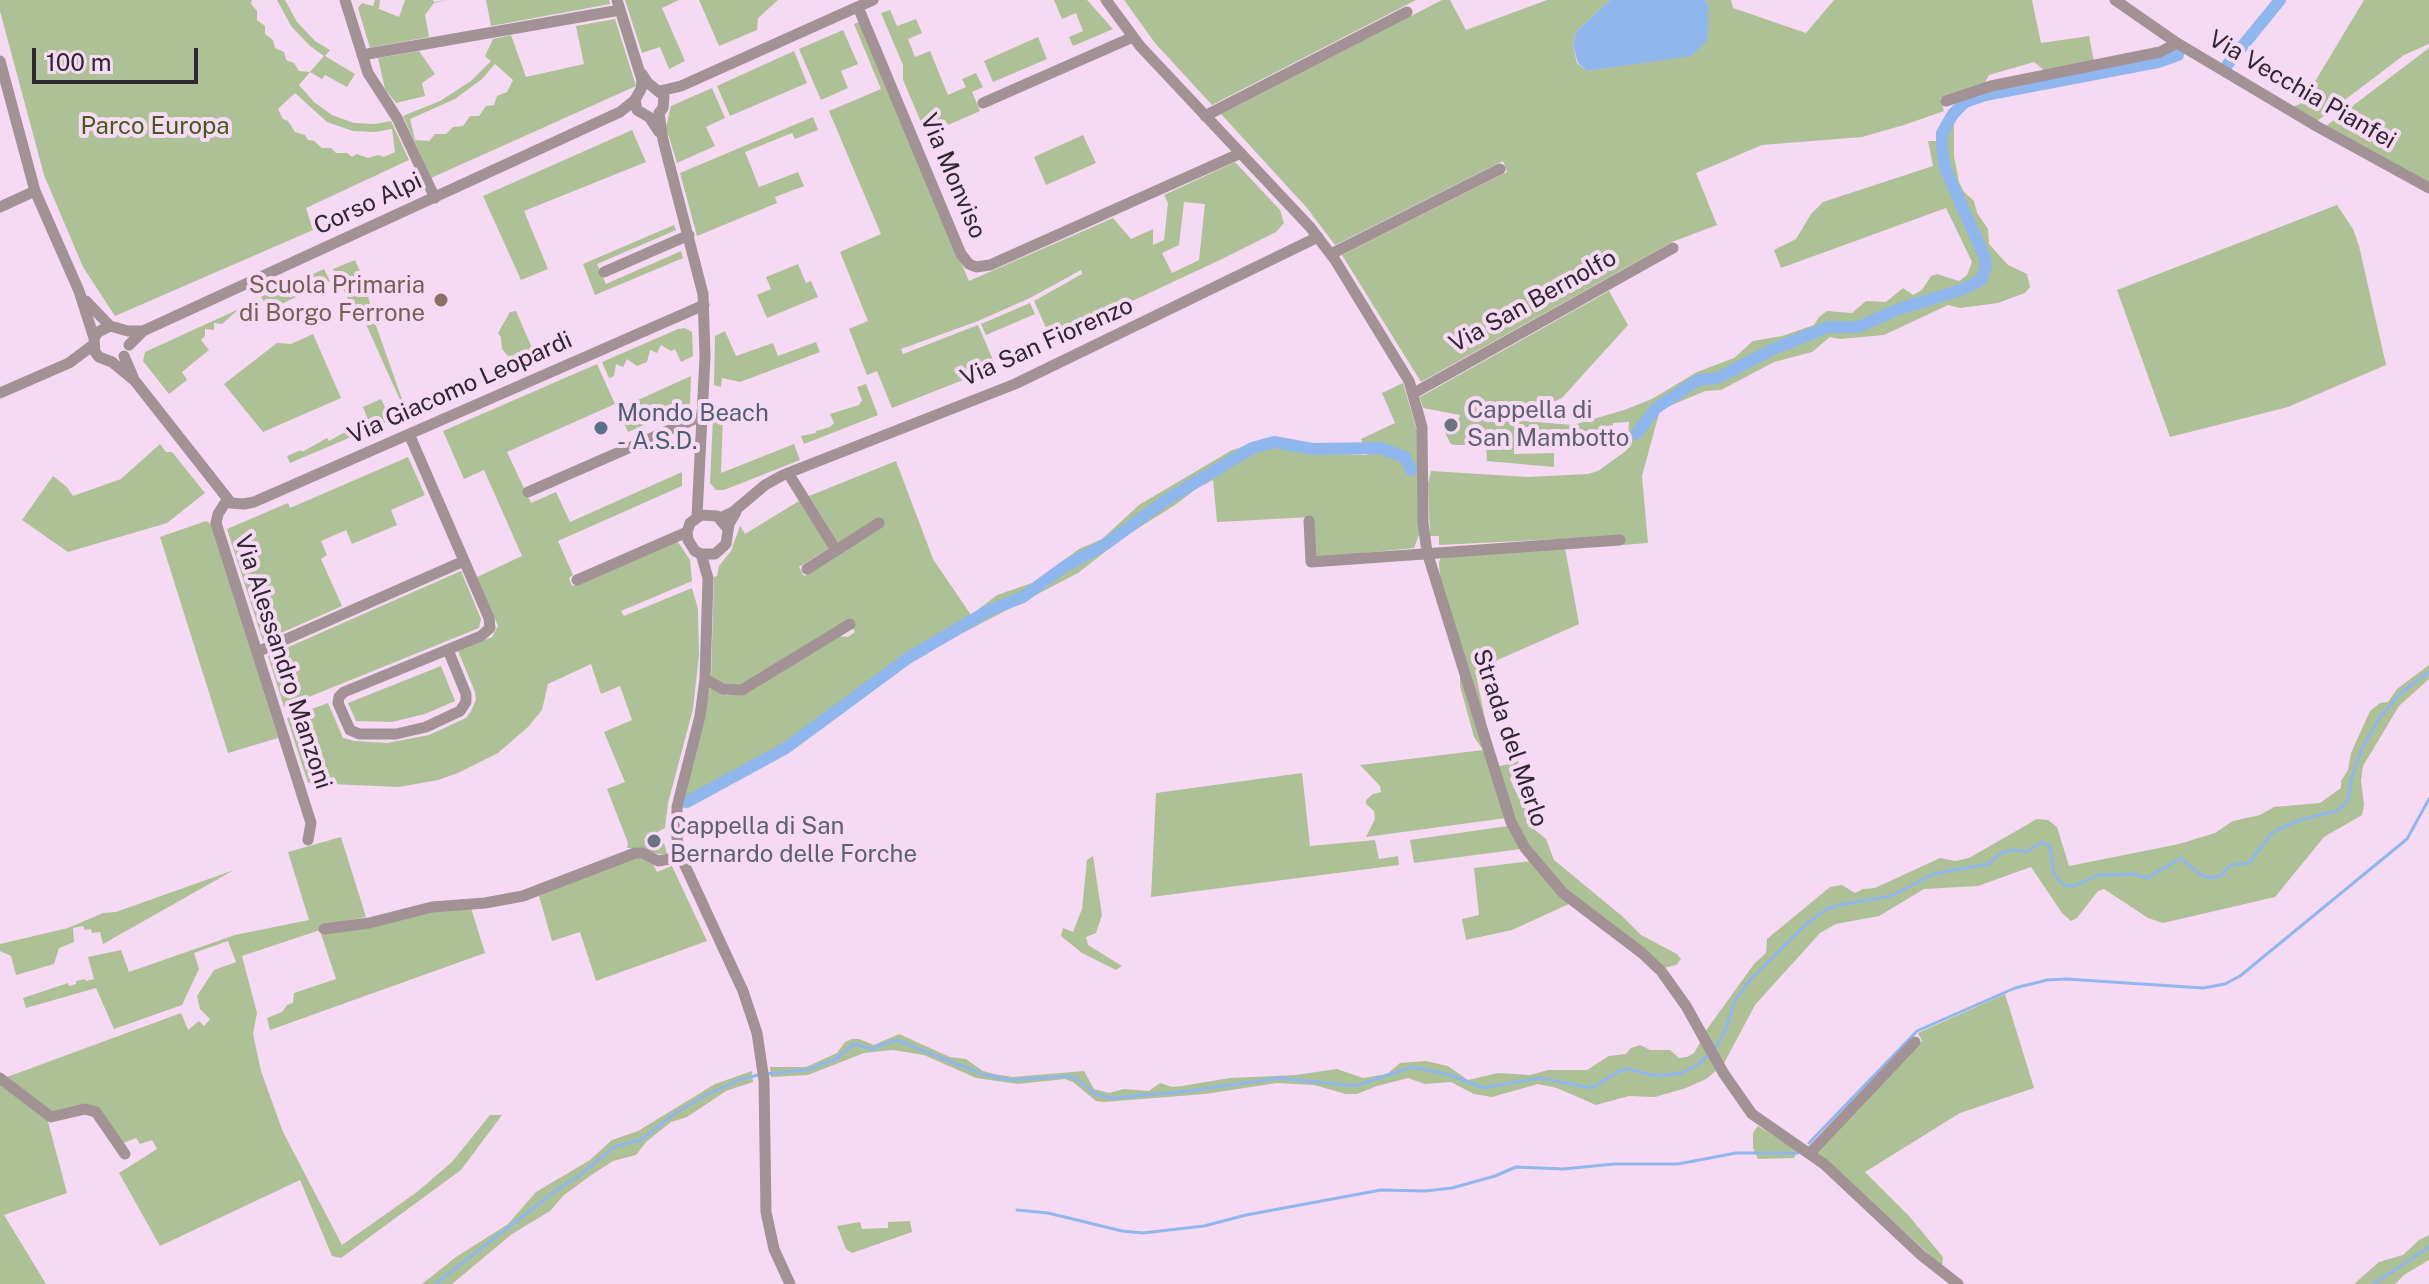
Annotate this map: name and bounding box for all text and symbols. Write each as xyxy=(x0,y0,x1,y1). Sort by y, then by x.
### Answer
street label: Via Vecchia Pianfei xyxy=(2203,25,2401,155)
scale bar xyxy=(36,32,202,82)
text: 100 m xyxy=(46,48,112,76)
street label: Via Monviso xyxy=(914,109,992,243)
park label: Parco Europa xyxy=(81,113,229,141)
street label: Corso Alpi xyxy=(310,167,426,241)
street label: Via San Bernolfo xyxy=(1445,243,1621,359)
place label: Scuola Primaria di Borgo Ferrone xyxy=(239,272,425,328)
marker: Scuola Primaria di Borgo Ferrone xyxy=(432,291,450,309)
street label: Via San Fiorenzo xyxy=(956,291,1138,393)
street label: Via Giacomo Leopardi xyxy=(343,326,577,450)
place label: Cappella di San Mambotto xyxy=(1467,397,1629,453)
place label: Mondo Beach - A.S.D. xyxy=(617,400,769,456)
marker: Cappella di San Mambotto xyxy=(1442,416,1460,434)
marker: Mondo Beach - A.S.D. xyxy=(592,419,610,437)
street label: Via Alessandro Manzoni xyxy=(228,531,338,793)
street label: Strada del Merlo xyxy=(1466,645,1554,831)
place label: Cappella di San Bernardo delle Forche xyxy=(670,813,917,869)
marker: Cappella di San Bernardo delle Forche xyxy=(645,832,663,850)

